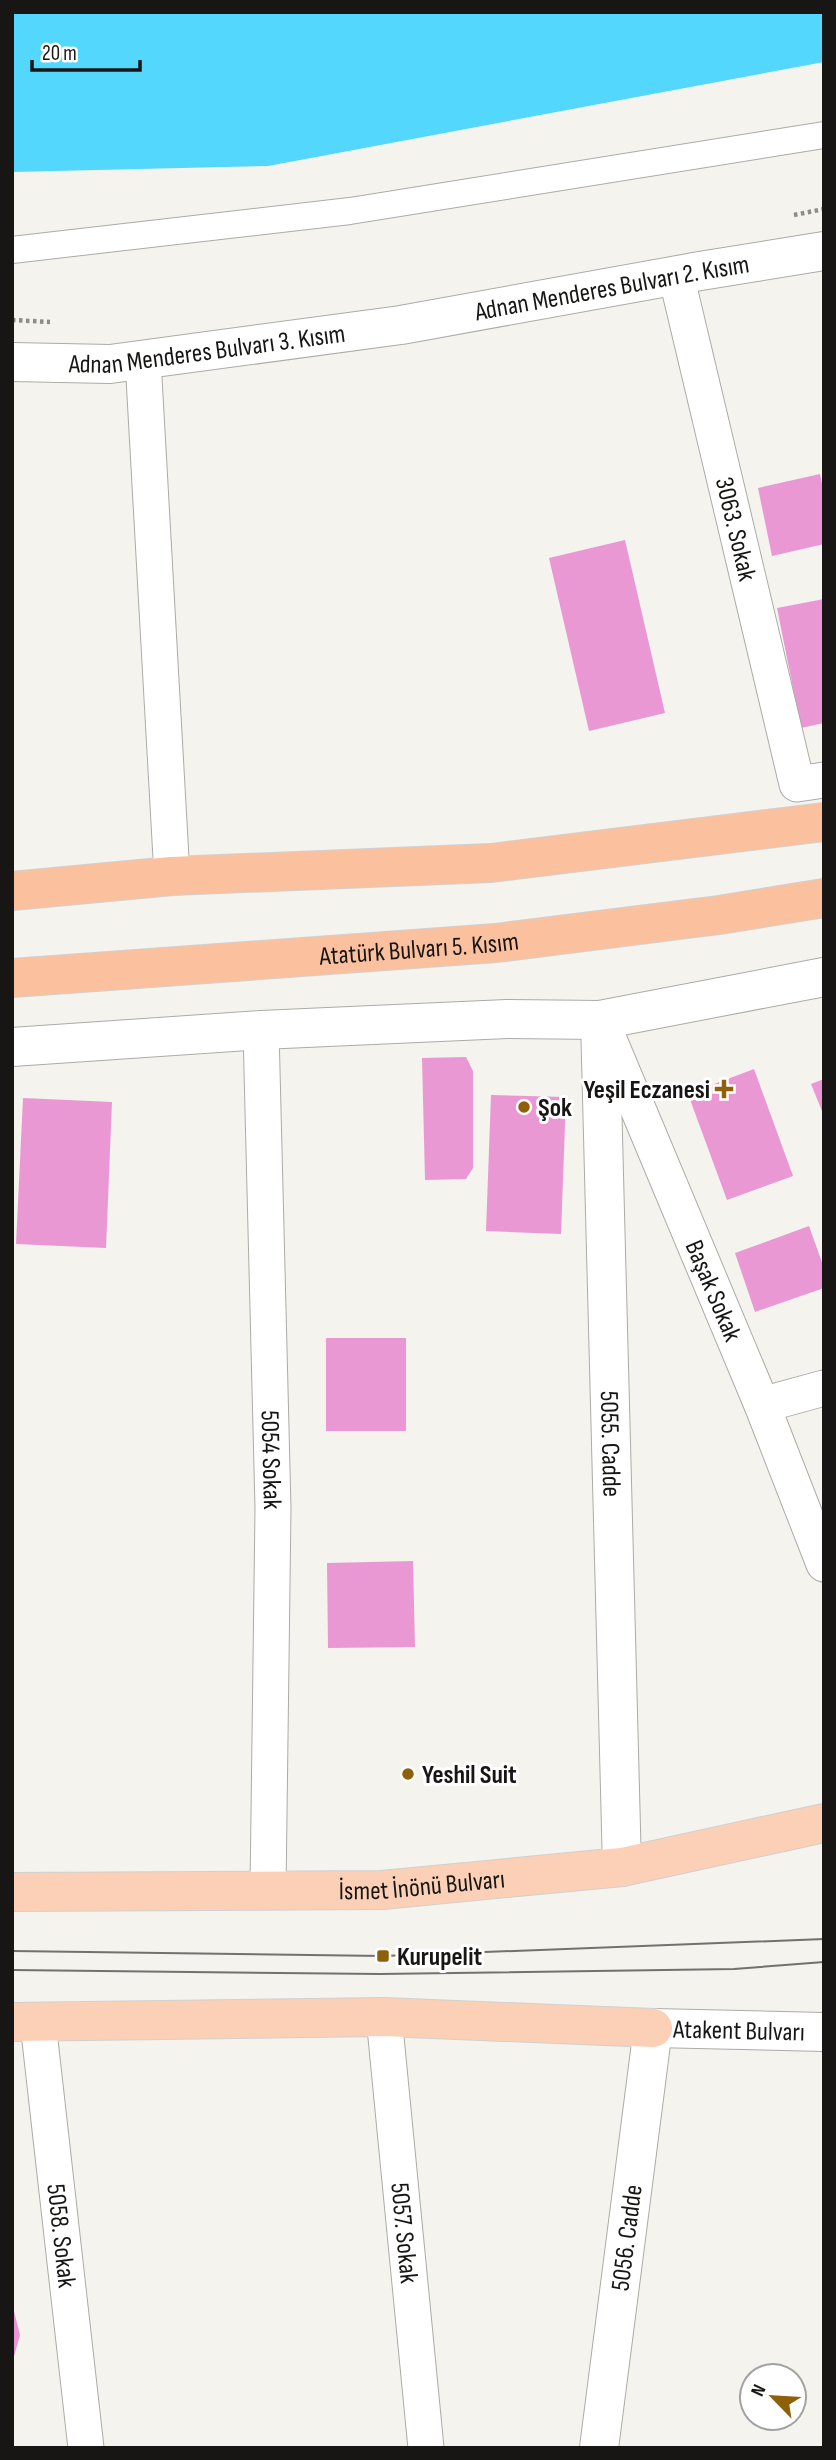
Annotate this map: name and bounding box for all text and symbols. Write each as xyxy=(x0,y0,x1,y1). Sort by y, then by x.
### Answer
scale bar xyxy=(32,28,140,72)
text: 20 m xyxy=(42,41,77,66)
street label: Adnan Menderes Bulvarı 2. Kısım xyxy=(472,249,752,329)
street label: Adnan Menderes Bulvarı 3. Kısım xyxy=(68,319,347,381)
street label: 3063. Sokak xyxy=(708,474,762,584)
street label: Atatürk Bulvarı 5. Kısım xyxy=(317,926,520,973)
place label: Yeşil Eczanesi xyxy=(583,1075,710,1106)
marker: Yeşil Eczanesi xyxy=(716,1081,732,1097)
place label: Şok xyxy=(538,1093,572,1124)
marker: Şok xyxy=(516,1099,532,1115)
street label: Başak Sokak xyxy=(678,1236,748,1346)
street label: 5055. Cadde xyxy=(593,1390,626,1497)
street label: 5054 Sokak xyxy=(254,1410,287,1510)
place label: Yeshil Suit xyxy=(422,1760,517,1791)
marker: Yeshil Suit xyxy=(400,1766,416,1782)
street label: İsmet İnönü Bulvarı xyxy=(339,1864,506,1907)
place label: Kurupelit xyxy=(397,1942,482,1973)
marker: Kurupelit xyxy=(375,1948,391,1964)
street label: Atakent Bulvarı xyxy=(672,2014,805,2049)
street label: 5057. Sokak xyxy=(383,2181,424,2285)
street label: 5058. Sokak xyxy=(39,2182,82,2290)
street label: 5056. Cadde xyxy=(605,2183,650,2293)
north arrow xyxy=(738,2362,808,2432)
text: N xyxy=(746,2381,772,2400)

